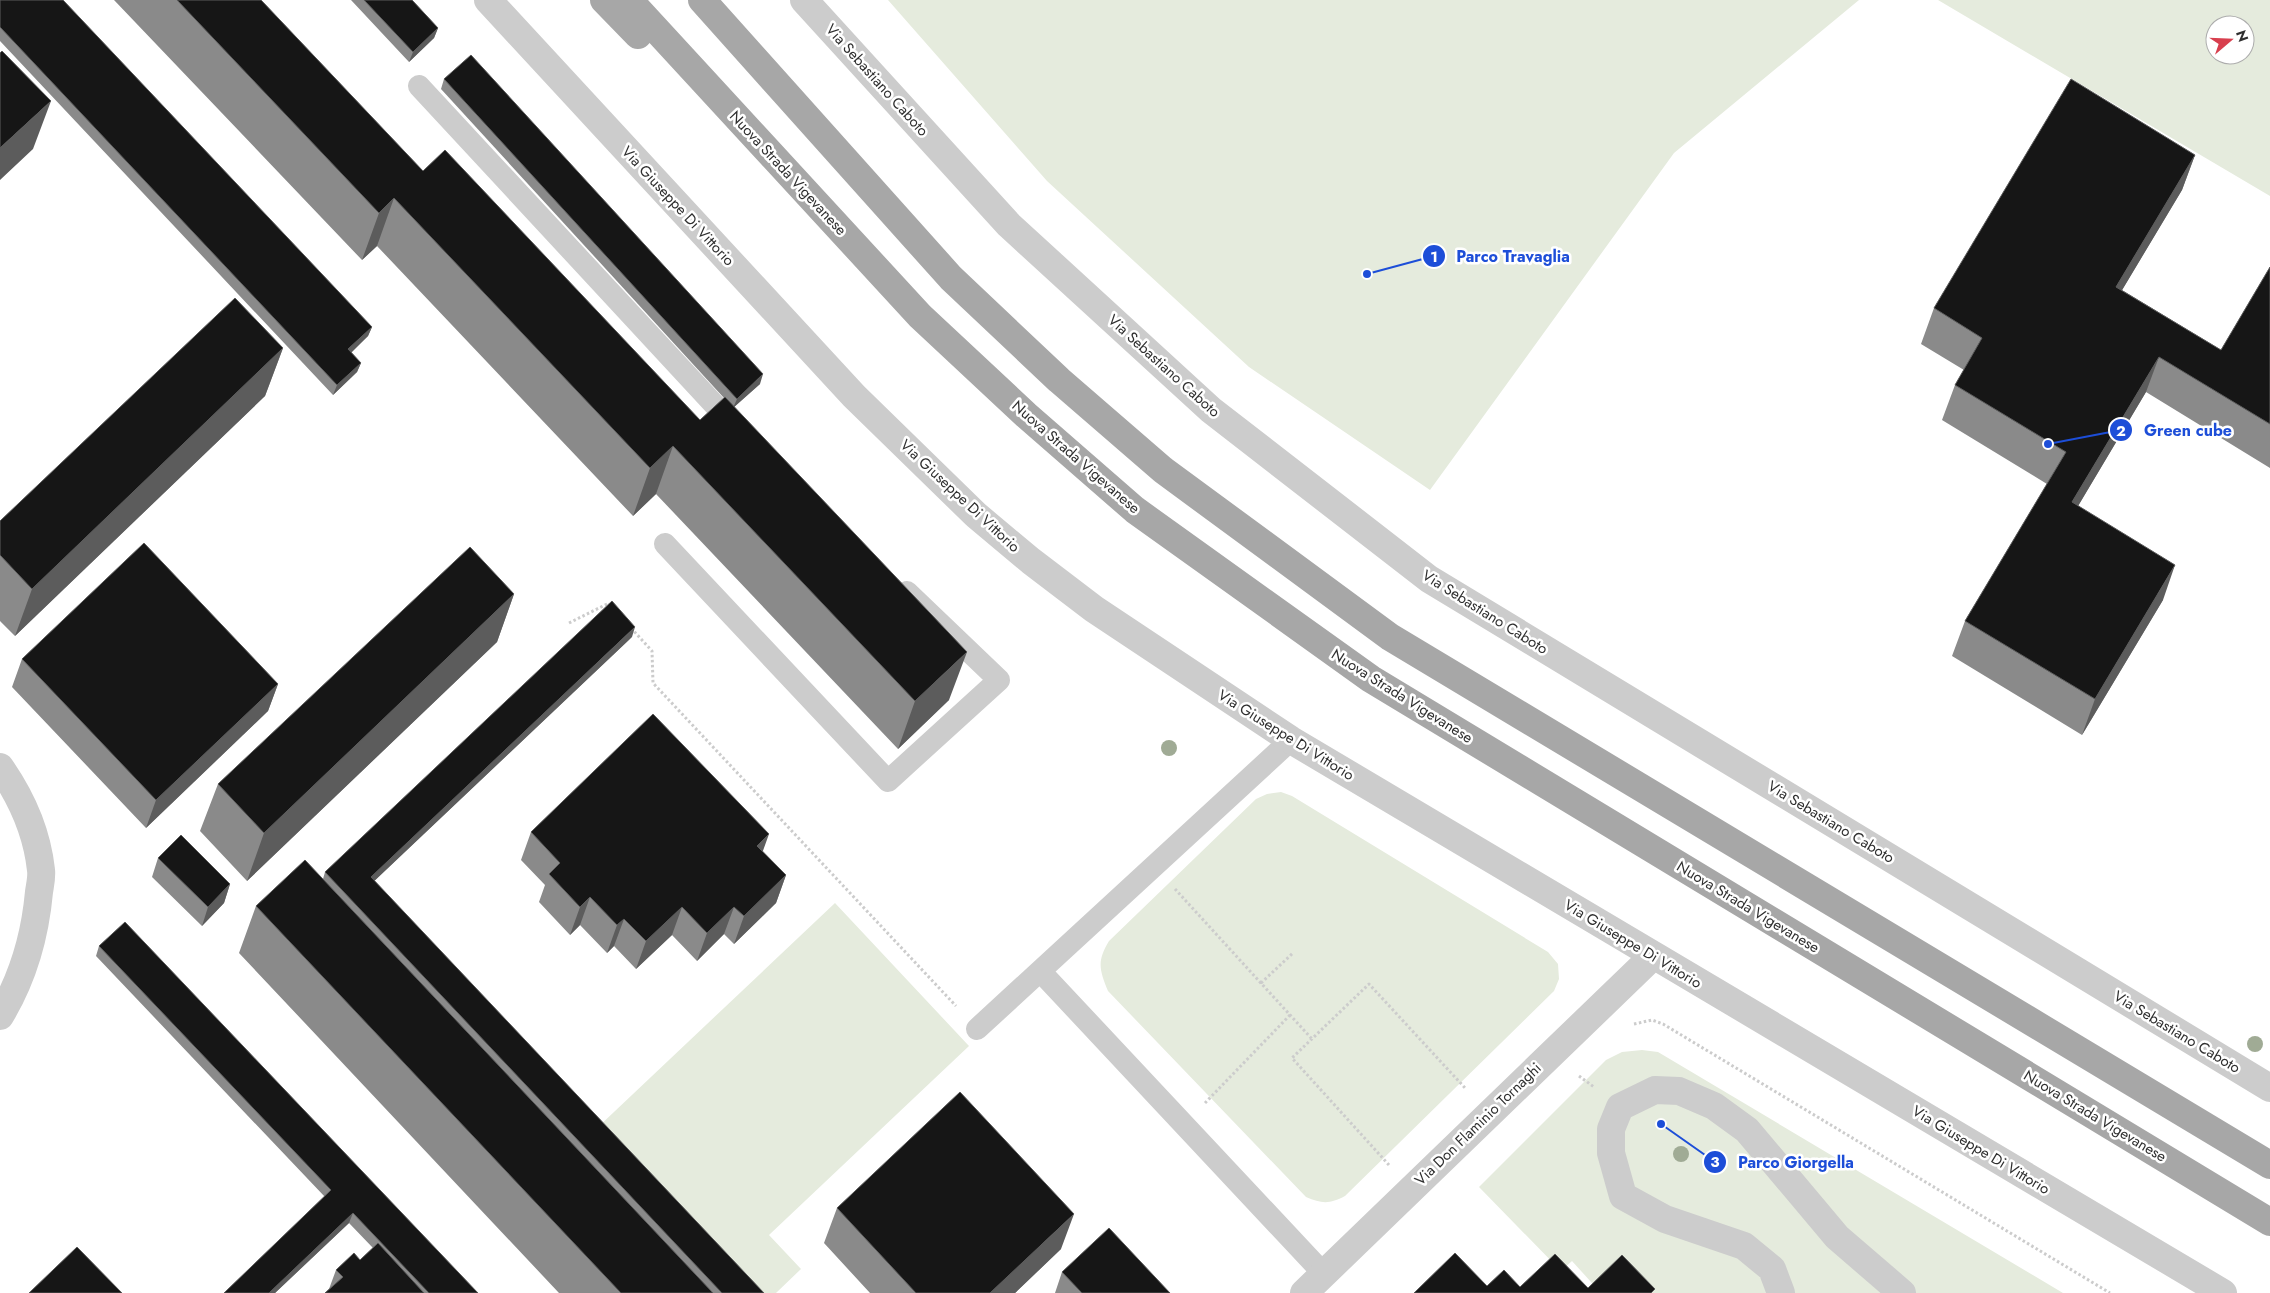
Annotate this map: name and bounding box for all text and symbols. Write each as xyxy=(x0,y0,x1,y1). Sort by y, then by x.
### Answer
north arrow xyxy=(2205,15,2255,65)
street label: Via Sebastiano Caboto xyxy=(820,19,934,141)
text: N xyxy=(2231,27,2254,44)
street label: Nuova Strada Vigevanese xyxy=(724,106,852,240)
street label: Via Giuseppe Di Vittorio xyxy=(616,141,740,271)
callout: Parco Travaglia xyxy=(1421,241,1580,272)
text: Parco Travaglia xyxy=(1456,245,1570,268)
text: 1 xyxy=(1430,246,1438,268)
street label: Via Sebastiano Caboto xyxy=(1103,309,1225,423)
street label: Nuova Strada Vigevanese xyxy=(1007,395,1145,519)
callout: Green cube xyxy=(2109,415,2242,446)
text: Green cube xyxy=(2144,419,2232,442)
text: 2 xyxy=(2116,420,2126,442)
street label: Via Giuseppe Di Vittorio xyxy=(895,434,1025,558)
street label: Via Sebastiano Caboto xyxy=(1418,564,1552,660)
street label: Nuova Strada Vigevanese xyxy=(1327,643,1477,749)
street label: Via Giuseppe Di Vittorio xyxy=(1214,684,1358,786)
street label: Via Sebastiano Caboto xyxy=(1763,775,1899,869)
street label: Nuova Strada Vigevanese xyxy=(1672,856,1824,959)
street label: Via Giuseppe Di Vittorio xyxy=(1560,894,1706,994)
street label: Via Sebastiano Caboto xyxy=(2109,985,2245,1079)
street label: Via Don Flaminio Tornaghi xyxy=(1410,1057,1546,1191)
street label: Nuova Strada Vigevanese xyxy=(2019,1065,2171,1168)
street label: Via Giuseppe Di Vittorio xyxy=(1908,1100,2054,1200)
callout: Parco Giorgella xyxy=(1703,1147,1864,1178)
text: 3 xyxy=(1710,1151,1720,1173)
text: Parco Giorgella xyxy=(1738,1151,1854,1174)

